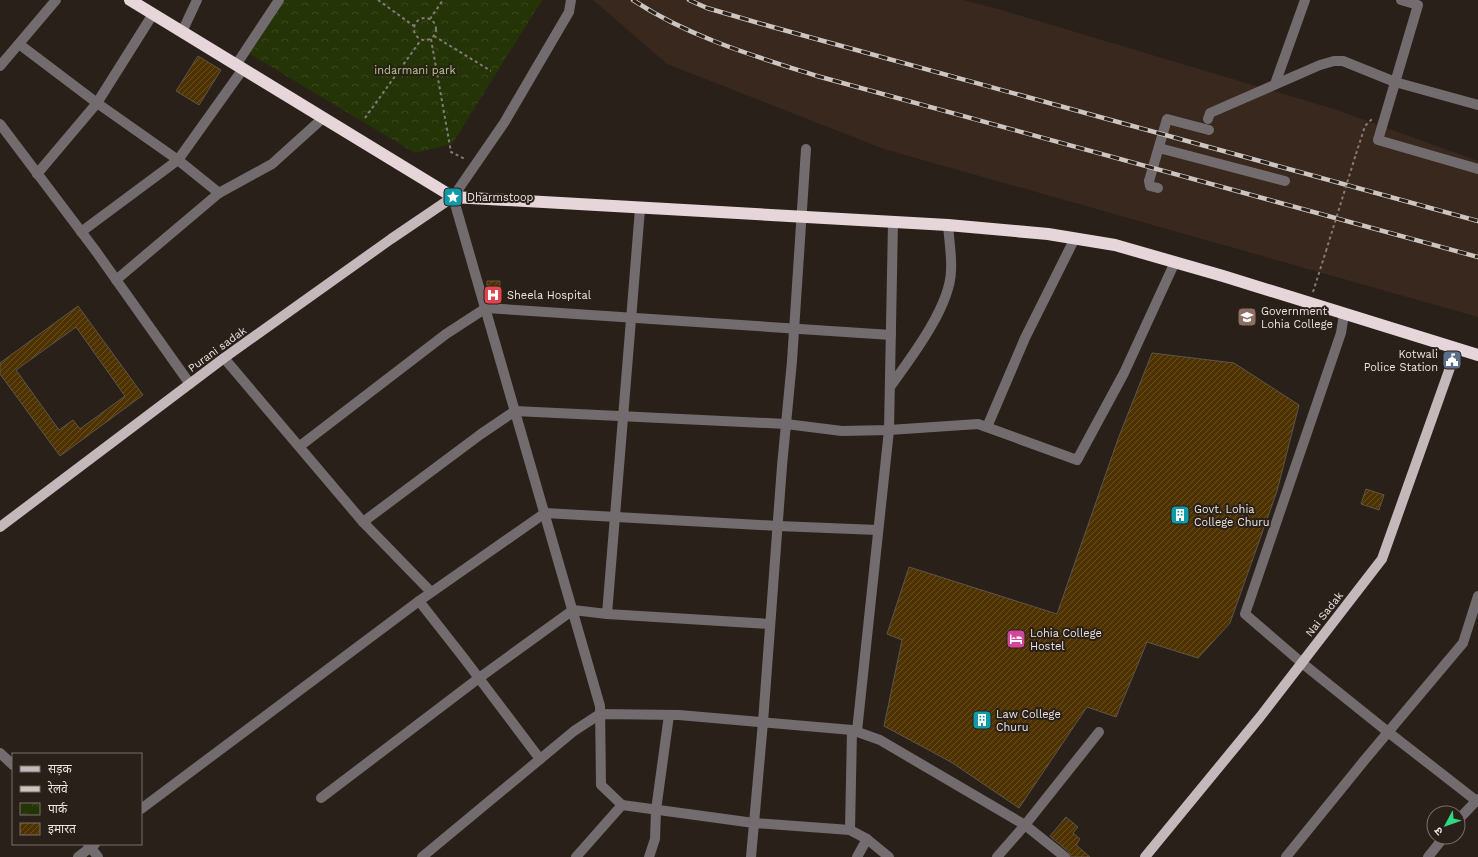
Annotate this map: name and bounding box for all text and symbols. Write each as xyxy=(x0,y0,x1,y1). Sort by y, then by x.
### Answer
park label: indarmani park xyxy=(374,64,456,77)
place icon: Dharmstoop xyxy=(442,186,464,208)
place label: Dharmstoop xyxy=(467,191,533,204)
hospital icon: Sheela Hospital xyxy=(482,284,504,306)
place label: Sheela Hospital xyxy=(507,289,592,302)
place label: Government Lohia College xyxy=(1261,305,1333,331)
school or university icon: Government Lohia College xyxy=(1236,306,1258,328)
street label: Purani sadak xyxy=(186,324,249,375)
place label: Kotwali Police Station xyxy=(1364,348,1438,374)
public building icon: Kotwali Police Station xyxy=(1441,349,1463,371)
place label: Govt. Lohia College Churu xyxy=(1194,503,1270,529)
building icon: Govt. Lohia College Churu xyxy=(1169,504,1191,526)
street label: Nai Sadak xyxy=(1303,589,1346,639)
place label: Lohia College Hostel xyxy=(1030,627,1102,653)
hotel icon: Lohia College Hostel xyxy=(1005,628,1027,650)
place label: Law College Churu xyxy=(996,708,1061,734)
building icon: Law College Churu xyxy=(971,709,993,731)
legend xyxy=(12,753,142,845)
text: सड़क xyxy=(48,762,73,776)
text: रेलवे xyxy=(48,781,68,796)
text: पार्क xyxy=(48,802,68,816)
north arrow xyxy=(1426,805,1466,845)
text: इमारत xyxy=(48,822,77,836)
text: उ xyxy=(1431,824,1446,838)

